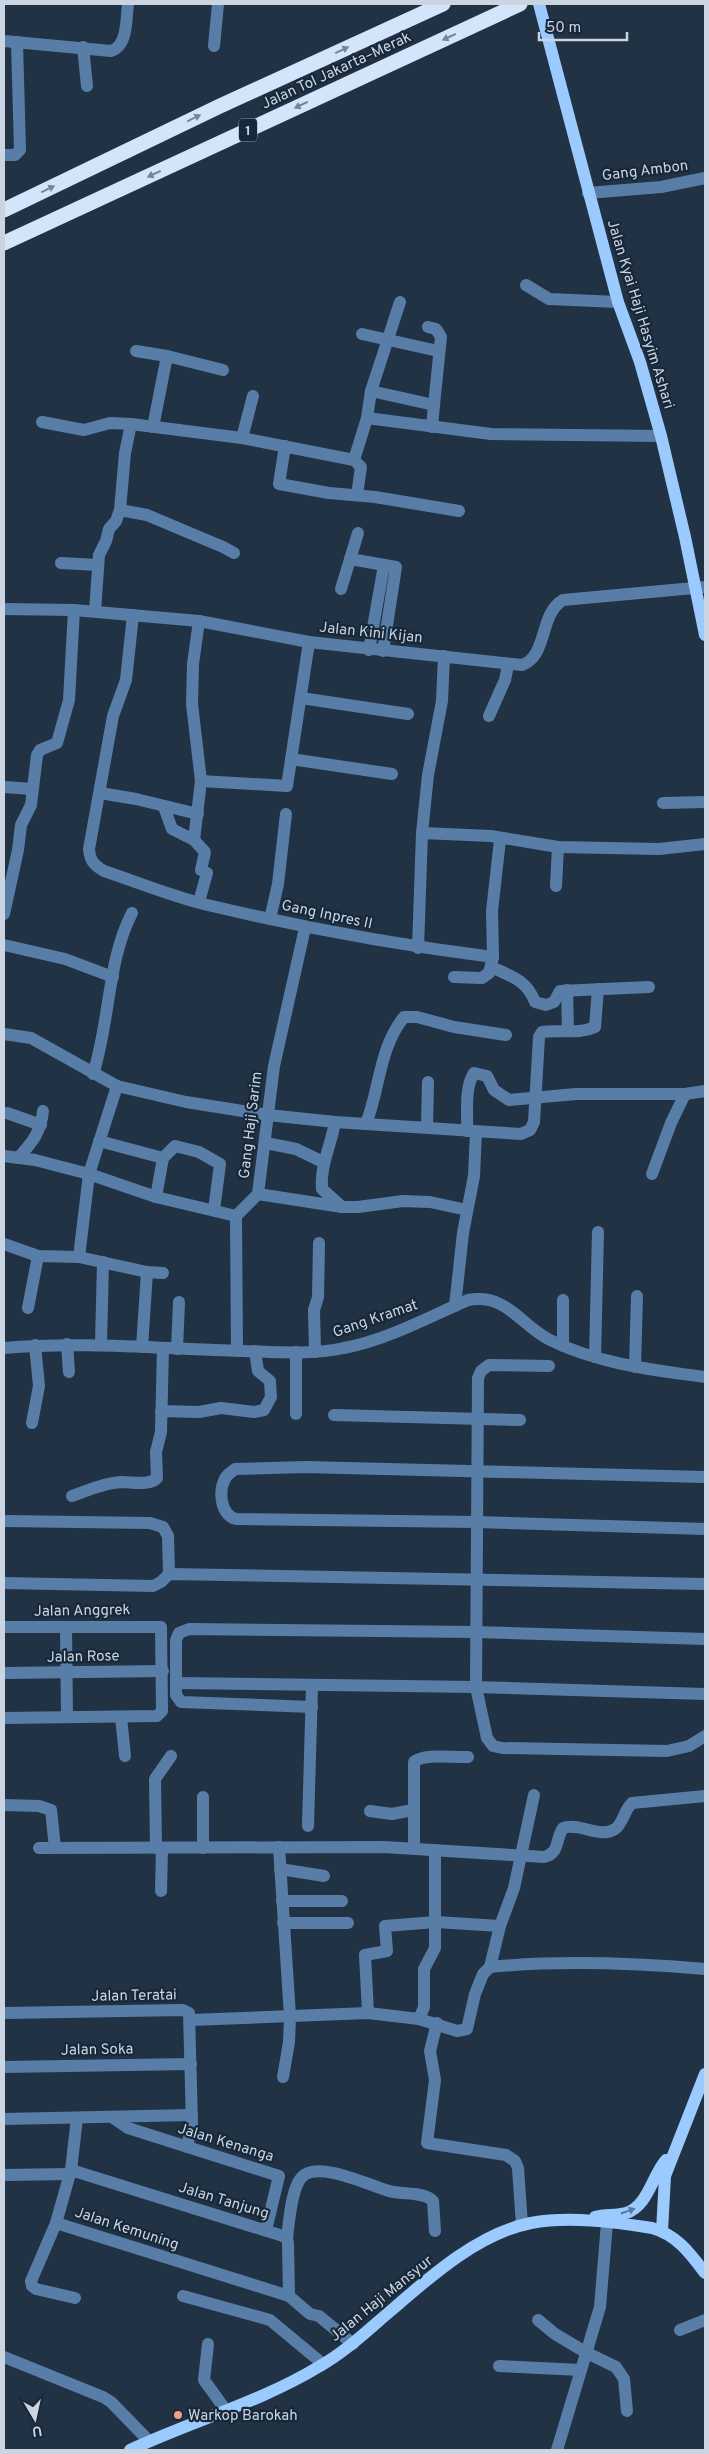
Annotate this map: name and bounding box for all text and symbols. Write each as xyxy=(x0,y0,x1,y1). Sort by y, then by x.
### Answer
scale bar xyxy=(539,10,626,42)
text: 50 m xyxy=(546,19,581,38)
street label: Jalan Tol Jakarta–Merak xyxy=(259,28,415,114)
one-way arrow xyxy=(441,33,456,41)
one-way arrow xyxy=(335,46,349,54)
one-way arrow xyxy=(294,102,308,110)
one-way arrow xyxy=(187,114,201,122)
road number: 1 xyxy=(239,118,257,142)
street label: Gang Ambon xyxy=(601,157,689,186)
one-way arrow xyxy=(147,170,161,178)
one-way arrow xyxy=(41,184,55,192)
street label: Jalan Kyai Haji Hasyim Ashari xyxy=(602,217,677,411)
street label: Jalan Kini Kijan xyxy=(318,619,424,648)
street label: Gang Inpres II xyxy=(279,897,374,934)
street label: Gang Haji Sarim xyxy=(235,1070,267,1180)
street label: Gang Kramat xyxy=(330,1296,421,1343)
street label: Jalan Anggrek xyxy=(34,1601,131,1622)
street label: Jalan Rose xyxy=(46,1647,120,1668)
street label: Jalan Teratai xyxy=(91,1986,177,2007)
street label: Jalan Soka xyxy=(61,2040,134,2061)
street label: Jalan Kenanga xyxy=(175,2120,276,2167)
street label: Jalan Tanjung xyxy=(176,2179,271,2224)
street label: Jalan Kemuning xyxy=(72,2204,181,2255)
one-way arrow xyxy=(620,2207,635,2214)
street label: Jalan Haji Mansyur xyxy=(327,2252,437,2346)
north arrow xyxy=(10,2394,60,2444)
place label: Warkop Barokah xyxy=(188,2407,298,2426)
marker: Warkop Barokah xyxy=(172,2409,184,2421)
text: U xyxy=(31,2421,43,2440)

